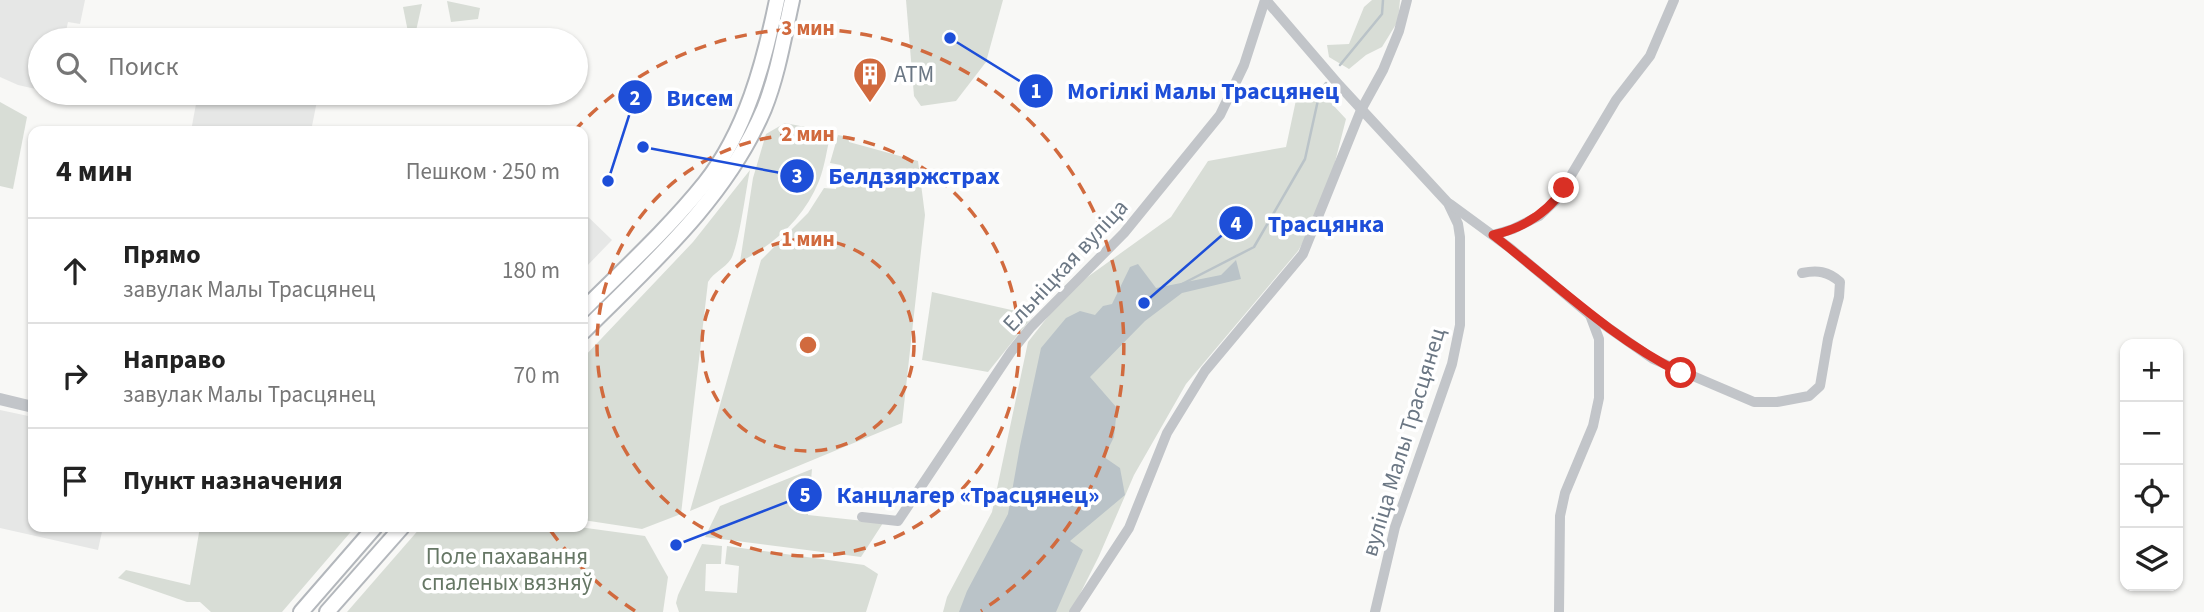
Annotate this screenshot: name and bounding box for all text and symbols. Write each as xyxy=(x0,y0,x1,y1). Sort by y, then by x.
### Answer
text: 3 мин xyxy=(781,13,835,43)
search box xyxy=(28,28,588,105)
icon: search xyxy=(52,48,90,86)
text: Поиск xyxy=(108,48,178,85)
building icon: АТМ xyxy=(851,55,889,104)
place label: АТМ xyxy=(894,58,934,91)
callout: Могілкі Малы Трасцянец xyxy=(1018,68,1353,113)
text: Могілкі Малы Трасцянец xyxy=(1067,74,1339,109)
callout: Висем xyxy=(618,75,748,120)
text: 1 xyxy=(1030,76,1042,106)
text: Висем xyxy=(666,81,734,116)
text: 2 xyxy=(629,83,641,113)
text: 2 мин xyxy=(781,119,835,149)
text: 4 мин xyxy=(56,150,133,193)
callout: Белдзяржстрах xyxy=(779,153,1014,198)
text: Пешком · 250 m xyxy=(406,155,560,188)
text: Белдзяржстрах xyxy=(828,159,1000,194)
text: 3 xyxy=(791,161,803,191)
route end xyxy=(1548,172,1579,203)
street label: Ельніцкая вуліца xyxy=(995,192,1136,339)
callout: Трасцянка xyxy=(1219,201,1398,246)
text: Трасцянка xyxy=(1268,207,1384,242)
text: 4 xyxy=(1230,209,1242,239)
text: 1 мин xyxy=(781,224,835,254)
text: Прямо xyxy=(123,236,201,273)
icon: ahead xyxy=(56,252,94,290)
text: 180 m xyxy=(502,254,560,287)
text: завулак Малы Трасцянец xyxy=(123,273,375,306)
street label: вуліца Малы Трасцянец xyxy=(1353,324,1454,560)
centre of rings xyxy=(796,333,820,357)
map controls xyxy=(2120,339,2183,591)
button: + xyxy=(2120,339,2183,402)
text: Направо xyxy=(123,341,226,378)
icon: right xyxy=(56,357,94,395)
route start xyxy=(1665,357,1696,388)
text: 70 m xyxy=(513,359,560,392)
text: завулак Малы Трасцянец xyxy=(123,378,375,411)
button: − xyxy=(2120,402,2183,465)
icon: arrive xyxy=(56,462,94,500)
text: Пункт назначения xyxy=(123,462,343,499)
button: locate xyxy=(2120,465,2183,528)
callout: Канцлагер «Трасцянец» xyxy=(787,472,1113,517)
text: Канцлагер «Трасцянец» xyxy=(836,478,1100,513)
text: 5 xyxy=(799,480,811,510)
button: layers xyxy=(2120,528,2183,591)
park label: Поле пахавання спаленых вязняў xyxy=(421,540,593,599)

